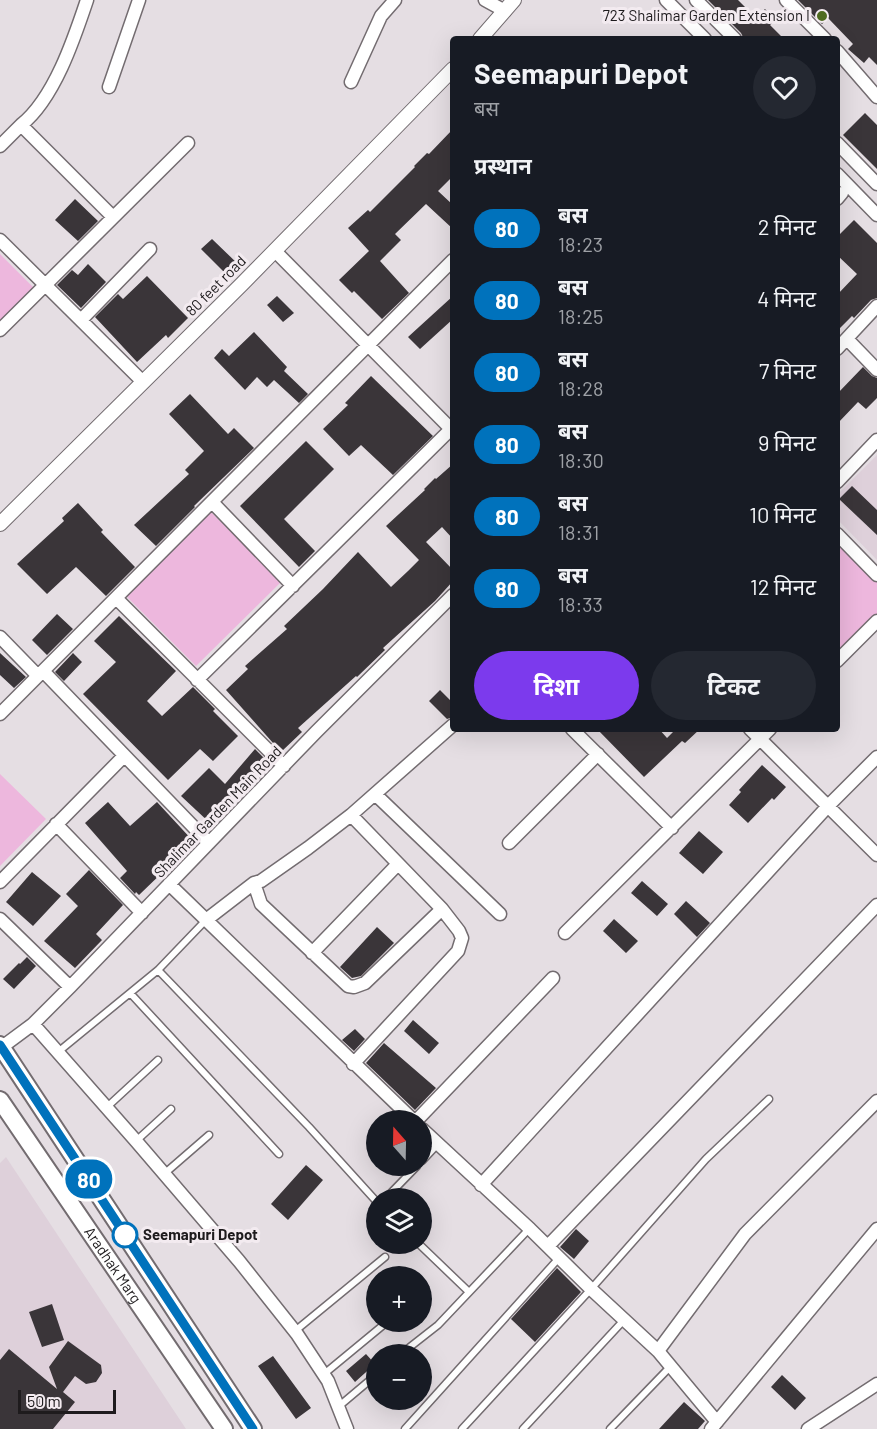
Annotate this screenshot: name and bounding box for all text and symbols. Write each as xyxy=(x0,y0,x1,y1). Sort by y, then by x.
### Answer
place label: 723 Shalimar Garden Extension I xyxy=(603,6,810,24)
marker: 723 Shalimar Garden Extension I xyxy=(815,9,829,23)
text: Seemapuri Depot xyxy=(474,56,688,90)
button: heart xyxy=(753,56,816,119)
text: बस xyxy=(474,96,499,120)
text: प्रस्थान xyxy=(474,152,532,178)
text: बस xyxy=(558,201,588,227)
text: 2 मिनट xyxy=(758,213,816,239)
text: 80 xyxy=(495,216,519,241)
text: 18:23 xyxy=(558,232,603,256)
street label: 80 feet road xyxy=(181,251,249,319)
text: बस xyxy=(558,273,588,299)
text: 4 मिनट xyxy=(757,285,816,311)
text: 80 xyxy=(495,288,519,313)
text: 18:25 xyxy=(558,304,603,328)
text: बस xyxy=(558,345,588,371)
text: 7 मिनट xyxy=(759,357,816,383)
text: 80 xyxy=(495,360,519,385)
text: 18:28 xyxy=(558,376,603,400)
text: बस xyxy=(558,417,588,443)
text: 9 मिनट xyxy=(758,429,816,455)
text: 80 xyxy=(495,432,519,457)
text: 18:30 xyxy=(558,448,604,472)
text: बस xyxy=(558,489,588,515)
text: 10 मिनट xyxy=(749,501,816,527)
text: 80 xyxy=(495,504,519,529)
text: 18:31 xyxy=(558,520,599,544)
text: बस xyxy=(558,561,588,587)
text: 12 मिनट xyxy=(750,573,816,599)
text: 80 xyxy=(495,576,519,601)
text: 18:33 xyxy=(558,592,603,616)
button: दिशा xyxy=(474,651,639,720)
button: टिकट xyxy=(651,651,816,720)
street label: Shalimar Garden Main Road xyxy=(150,742,285,881)
north arrow xyxy=(366,1110,432,1176)
map controls xyxy=(366,1110,432,1410)
line badge: 80 xyxy=(62,1160,116,1198)
text: 80 xyxy=(77,1167,101,1192)
button: layers xyxy=(366,1188,432,1254)
marker: Seemapuri Depot xyxy=(112,1222,138,1248)
street label: Aradhak Marg xyxy=(81,1223,146,1306)
place label: Seemapuri Depot xyxy=(143,1225,258,1243)
button: + xyxy=(366,1266,432,1332)
button: − xyxy=(366,1344,432,1410)
scale bar xyxy=(18,1387,116,1414)
text: 50 m xyxy=(27,1391,61,1410)

